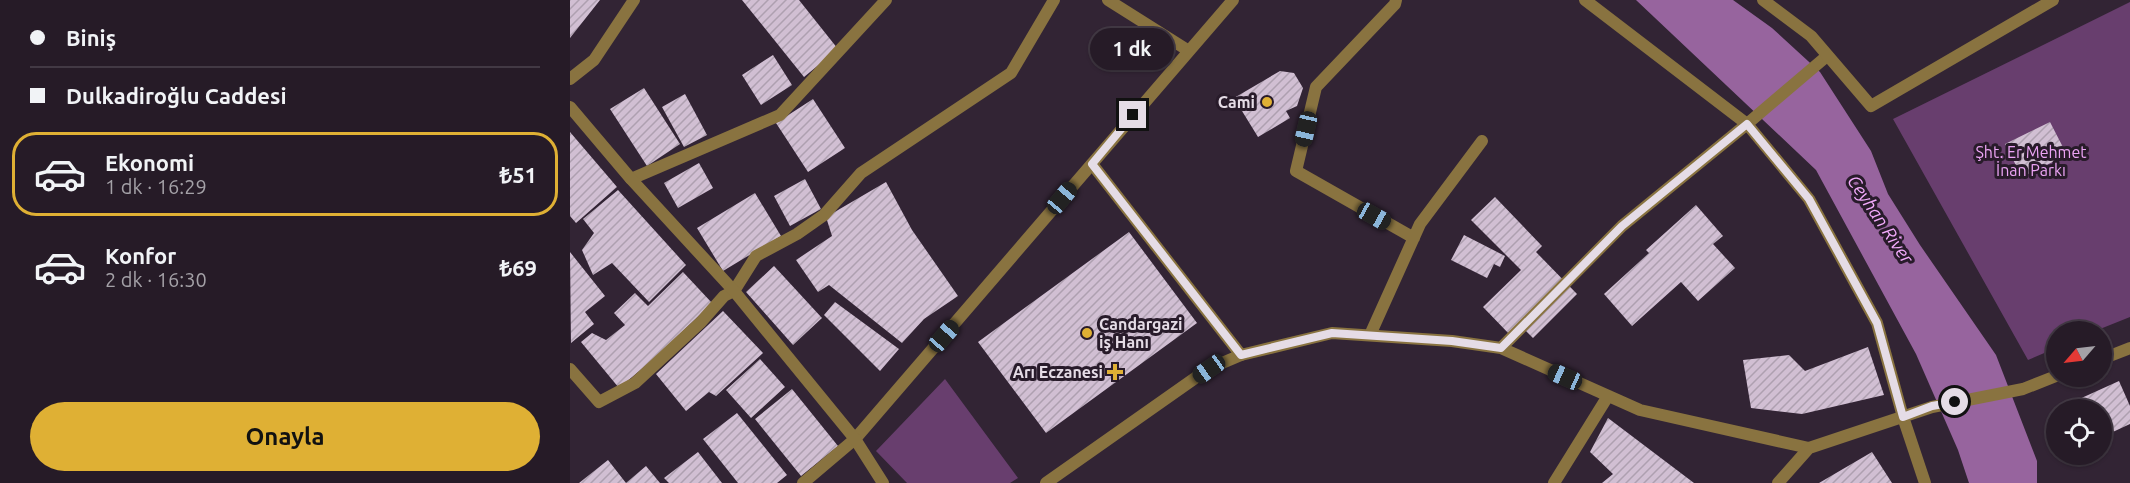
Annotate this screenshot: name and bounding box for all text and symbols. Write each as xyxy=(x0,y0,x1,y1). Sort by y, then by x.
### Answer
text: Biniş xyxy=(66,25,116,50)
callout: 1 dk xyxy=(1091,28,1175,70)
text: 1 dk xyxy=(1112,37,1152,60)
text: Dulkadiroğlu Caddesi xyxy=(66,83,287,108)
place label: Cami xyxy=(1218,93,1255,111)
marker: Cami xyxy=(1260,95,1274,109)
route end xyxy=(1119,101,1146,128)
car xyxy=(1293,109,1319,149)
park label: Şht. Er Mehmet İnan Parkı xyxy=(1975,143,2087,179)
icon: car xyxy=(33,147,87,201)
text: Ekonomi xyxy=(105,150,194,175)
text: ₺51 xyxy=(500,162,537,187)
water label: Ceyhan River xyxy=(1844,171,1918,268)
text: 1 dk · 16:29 xyxy=(105,175,207,198)
car xyxy=(1044,178,1080,218)
car xyxy=(1354,199,1394,233)
icon: car xyxy=(33,240,87,294)
text: Konfor xyxy=(105,243,176,268)
text: ₺69 xyxy=(500,255,537,280)
text: 2 dk · 16:30 xyxy=(105,268,207,291)
place label: Candargazi iş Hanı xyxy=(1099,315,1183,352)
car xyxy=(925,317,963,355)
north arrow xyxy=(2046,321,2112,387)
map controls xyxy=(2046,321,2112,465)
marker: Candargazi iş Hanı xyxy=(1080,326,1094,340)
car xyxy=(1189,351,1229,387)
car xyxy=(1545,361,1585,393)
place label: Arı Eczanesi xyxy=(1013,363,1103,381)
marker: Arı Eczanesi xyxy=(1108,365,1122,379)
route start xyxy=(1941,388,1968,415)
button: locate xyxy=(2046,399,2112,465)
button: Onayla xyxy=(30,402,540,471)

